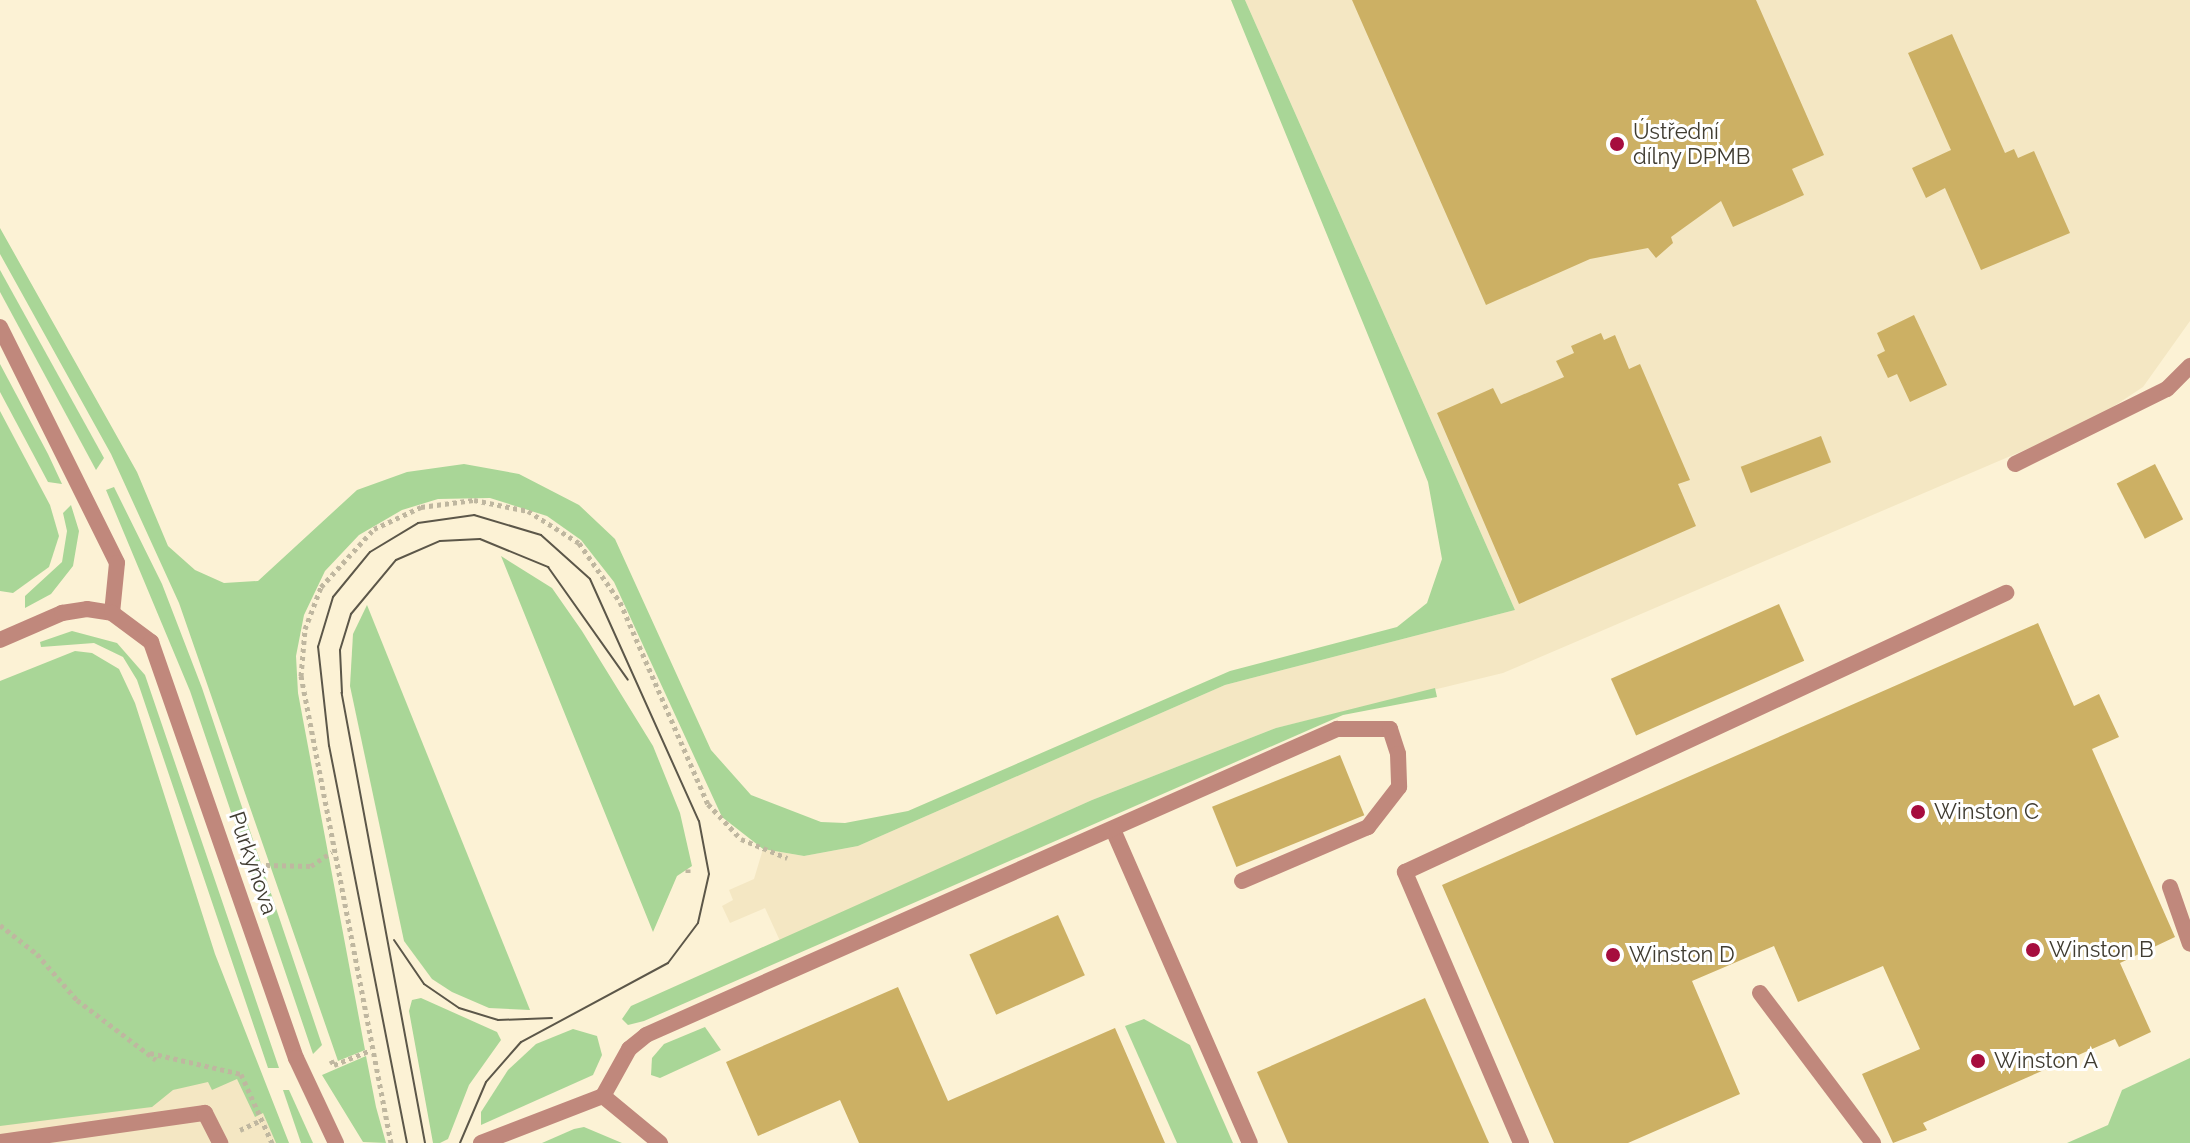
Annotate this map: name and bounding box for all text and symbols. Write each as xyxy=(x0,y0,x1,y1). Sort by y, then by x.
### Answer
place label: Ústřední dílny DPMB xyxy=(1633,118,1751,170)
marker: Ústřední dílny DPMB xyxy=(1608,135,1626,153)
place label: Winston C xyxy=(1934,799,2039,825)
marker: Winston C xyxy=(1909,803,1927,821)
street label: Purkyňova xyxy=(223,808,283,918)
place label: Winston B xyxy=(2049,937,2154,963)
marker: Winston B xyxy=(2024,941,2042,959)
place label: Winston D xyxy=(1629,942,1735,968)
marker: Winston D xyxy=(1604,946,1622,964)
place label: Winston A xyxy=(1994,1048,2099,1074)
marker: Winston A xyxy=(1969,1052,1987,1070)

